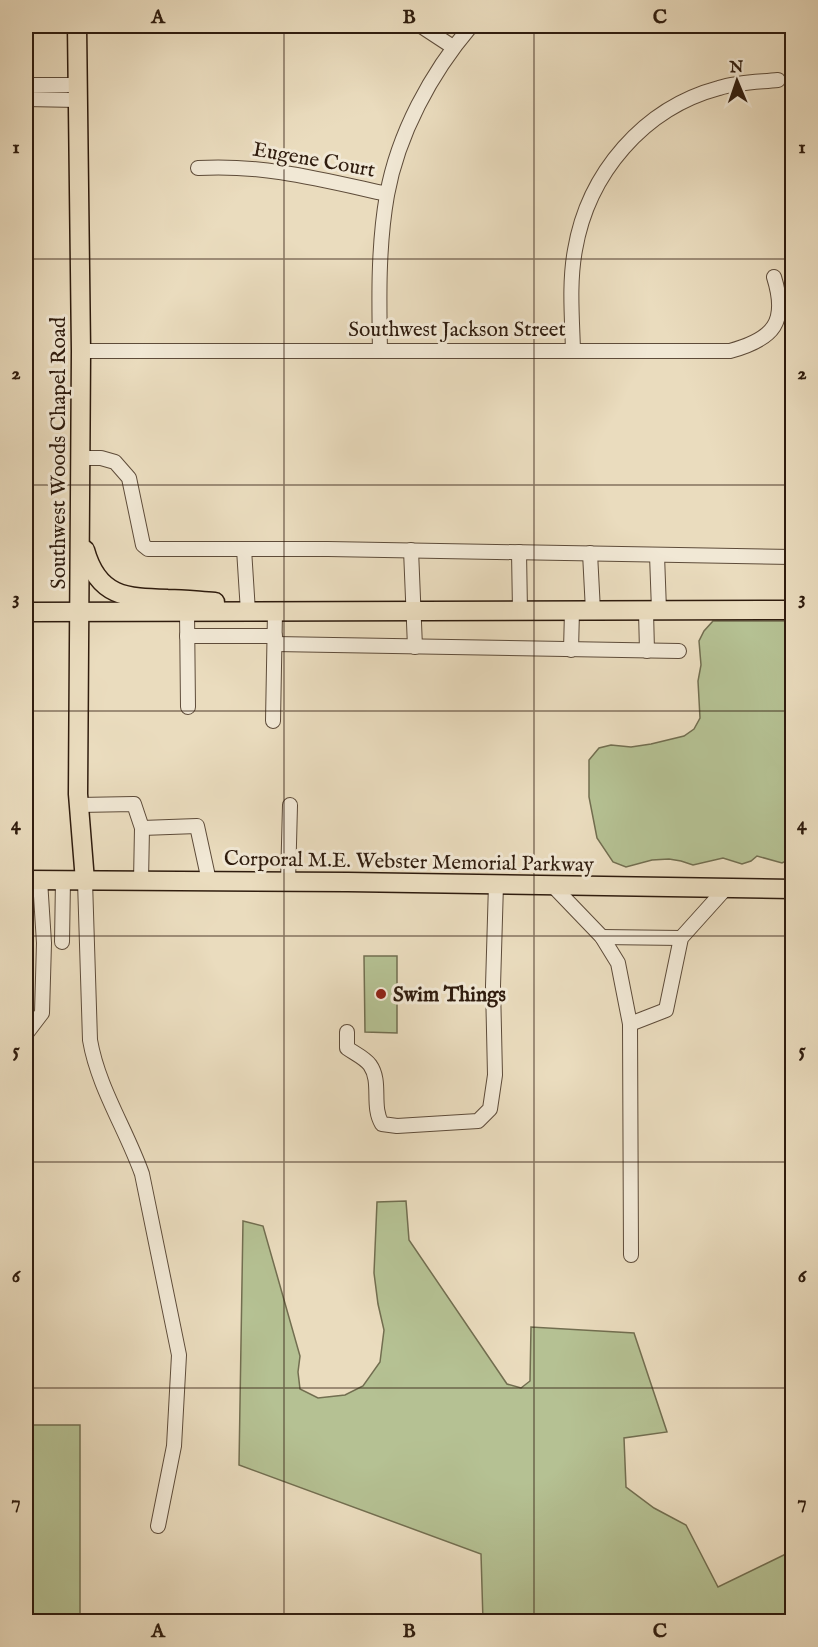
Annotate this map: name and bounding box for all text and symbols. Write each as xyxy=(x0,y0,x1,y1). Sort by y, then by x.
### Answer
text: A xyxy=(150,5,166,30)
text: B xyxy=(402,5,416,30)
text: C xyxy=(653,5,667,30)
north arrow xyxy=(707,51,767,111)
text: N xyxy=(728,58,744,78)
text: 1 xyxy=(12,135,20,160)
text: 1 xyxy=(798,135,806,160)
street label: Eugene Court xyxy=(250,136,377,185)
street label: Southwest Woods Chapel Road xyxy=(46,316,73,589)
street label: Southwest Jackson Street xyxy=(348,317,566,344)
text: 2 xyxy=(11,361,21,386)
text: 2 xyxy=(797,361,807,386)
text: 3 xyxy=(12,586,20,611)
text: 3 xyxy=(798,586,806,611)
text: 4 xyxy=(11,812,22,837)
text: 4 xyxy=(797,812,808,837)
street label: Corporal M.E. Webster Memorial Parkway xyxy=(224,846,595,879)
place label: Swim Things xyxy=(393,982,506,1009)
marker: Swim Things xyxy=(374,987,388,1001)
text: 5 xyxy=(12,1038,20,1063)
text: 5 xyxy=(798,1038,806,1063)
text: 6 xyxy=(12,1264,22,1289)
text: 6 xyxy=(798,1264,808,1289)
text: 7 xyxy=(11,1490,21,1515)
text: 7 xyxy=(797,1490,807,1515)
text: A xyxy=(150,1619,166,1644)
text: B xyxy=(402,1619,416,1644)
text: C xyxy=(653,1619,667,1644)

